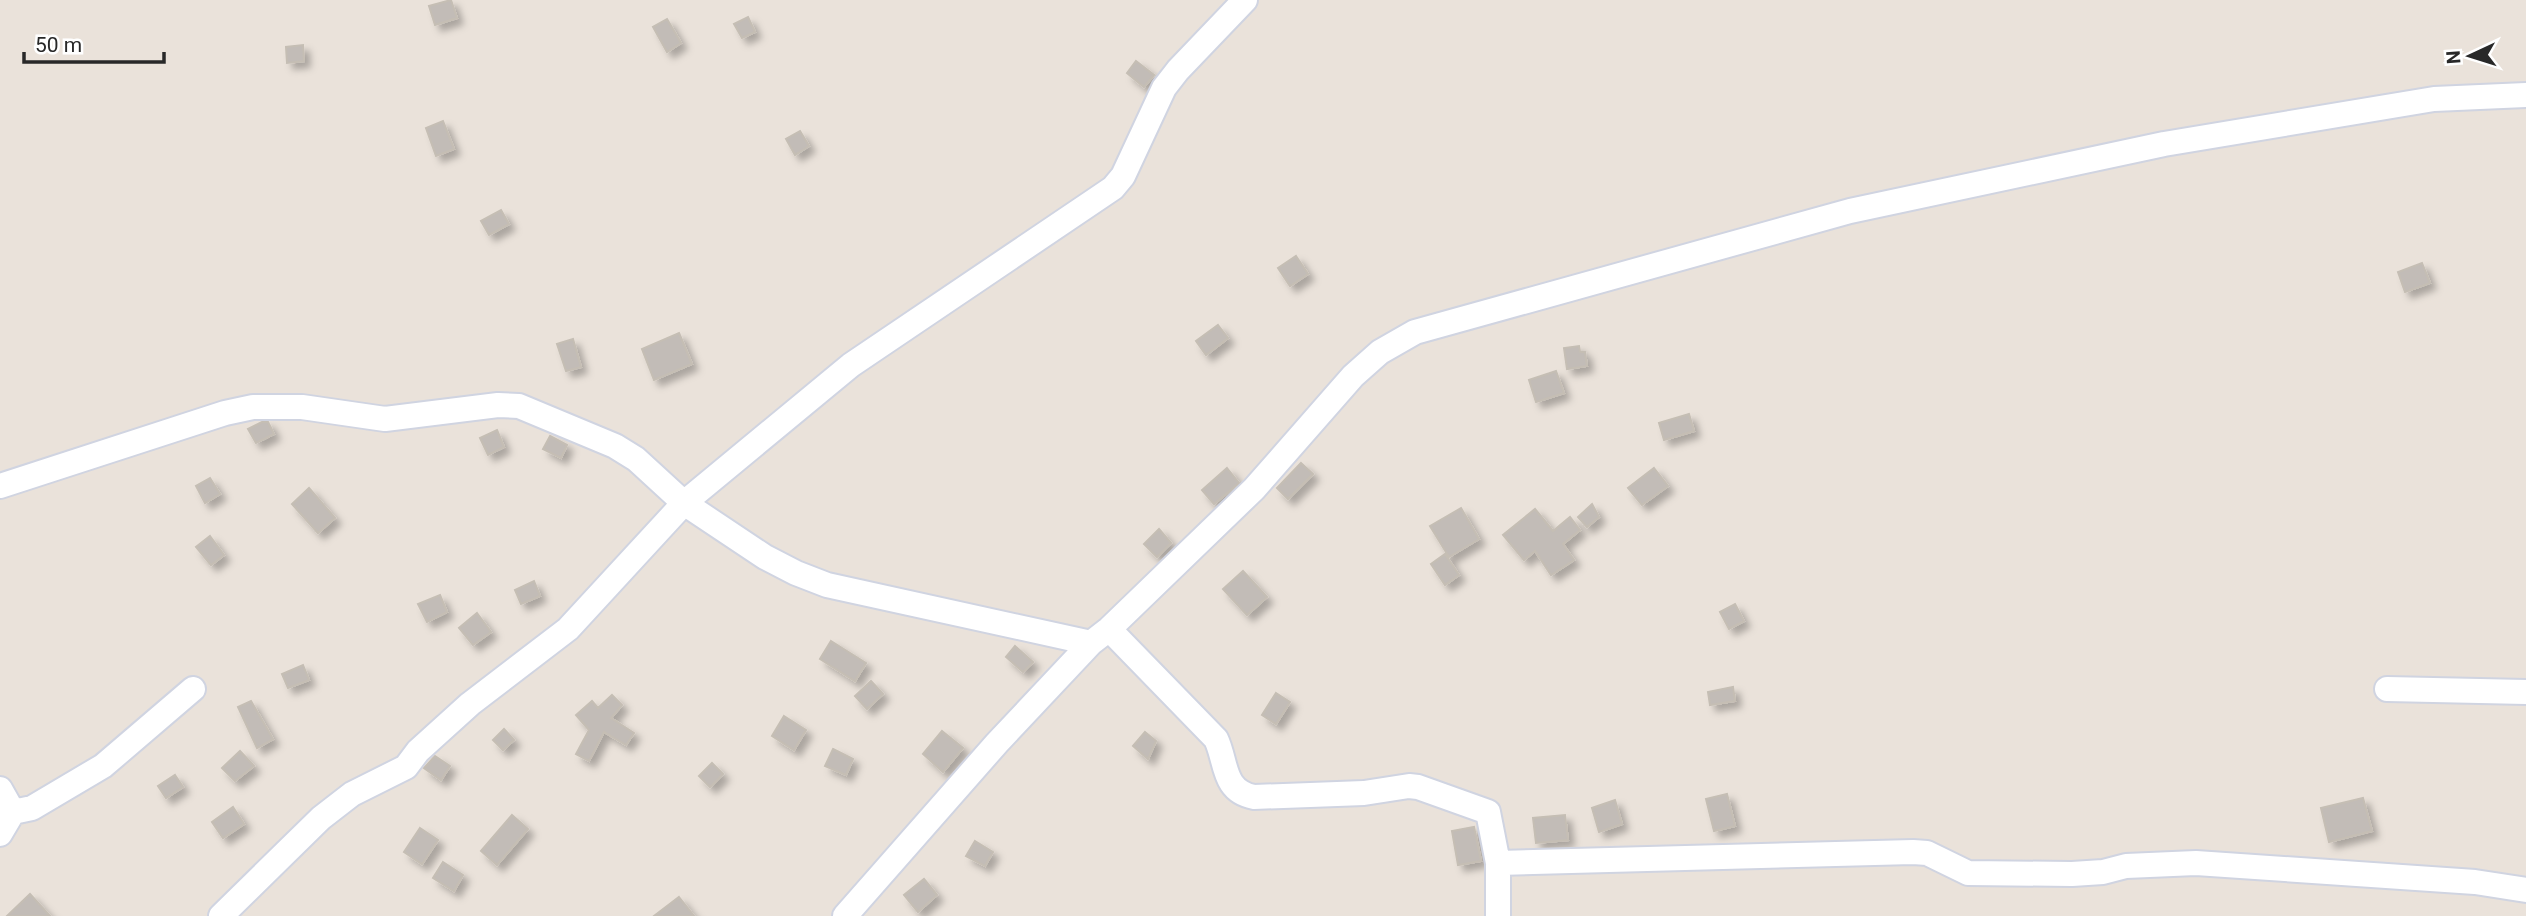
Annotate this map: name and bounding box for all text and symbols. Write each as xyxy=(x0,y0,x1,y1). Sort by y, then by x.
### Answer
scale bar xyxy=(24,21,164,65)
north arrow xyxy=(2435,21,2505,91)
text: 50 m xyxy=(35,33,82,57)
text: N xyxy=(2442,50,2465,65)

